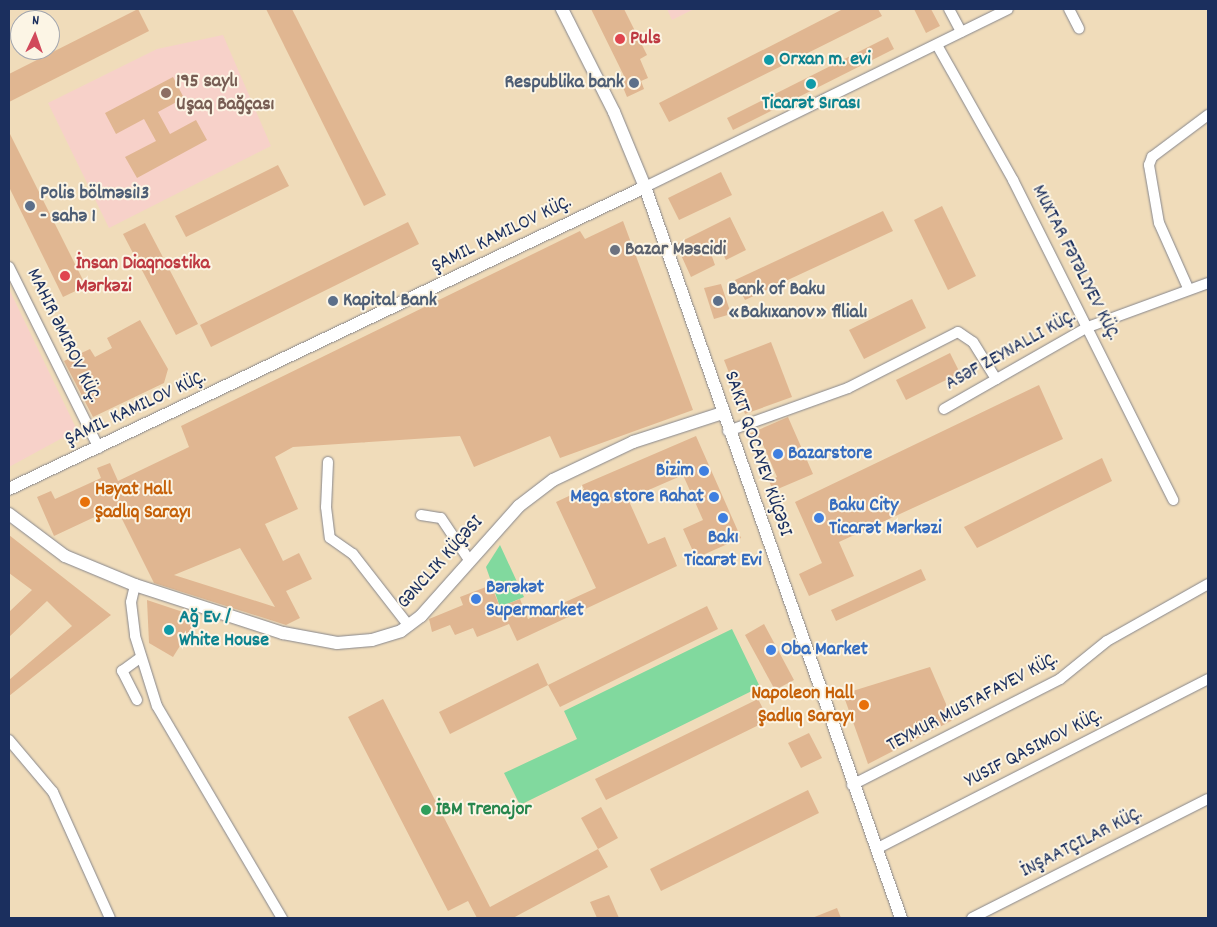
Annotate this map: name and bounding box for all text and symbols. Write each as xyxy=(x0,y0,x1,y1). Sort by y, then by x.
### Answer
north arrow xyxy=(10,10,60,60)
text: N xyxy=(32,11,40,31)
place label: Puls xyxy=(630,27,661,51)
marker: Puls xyxy=(614,33,626,45)
place label: Orxan m. evi xyxy=(779,48,871,72)
marker: Orxan m. evi xyxy=(763,54,775,66)
place label: 195 saylı Uşaq Bağçası xyxy=(176,70,274,117)
place label: Respublika bank xyxy=(504,71,624,95)
marker: Respublika bank xyxy=(628,77,640,89)
marker: Ticarət Sırası xyxy=(805,78,817,90)
marker: 195 saylı Uşaq Bağçası xyxy=(160,87,172,99)
place label: Ticarət Sırası xyxy=(762,92,860,116)
street label: MUXTAR FƏTƏLIYEV KÜÇ. xyxy=(1025,181,1125,345)
place label: Polis bölməsi13 - sahə 1 xyxy=(40,183,149,230)
street label: ŞAMIL KAMILOV KÜÇ. xyxy=(428,191,576,279)
marker: Polis bölməsi13 - sahə 1 xyxy=(24,200,36,212)
place label: Bazar Məscidi xyxy=(625,238,726,262)
marker: Bazar Məscidi xyxy=(609,244,621,256)
place label: İnsan Diaqnostika Mərkəzi xyxy=(76,252,210,299)
street label: MAHIR ƏMIROV KÜÇ. xyxy=(20,265,106,407)
marker: İnsan Diaqnostika Mərkəzi xyxy=(58,269,72,283)
place label: Bank of Baku «Bakıxanov» filialı xyxy=(728,278,867,325)
place label: Kapital Bank xyxy=(343,289,437,313)
marker: Kapital Bank xyxy=(327,295,339,307)
marker: Bank of Baku «Bakıxanov» filialı xyxy=(712,295,724,307)
street label: ASƏF ZEYNALLI KÜÇ. xyxy=(941,305,1081,397)
street label: ŞAMIL KAMILOV KÜÇ. xyxy=(62,366,210,452)
street label: SAKIT QOCAYEV KÜÇƏSI xyxy=(717,368,797,540)
place label: Bazarstore xyxy=(788,442,872,466)
marker: Bazarstore xyxy=(772,448,784,460)
place label: Bizim xyxy=(656,459,694,483)
marker: Bizim xyxy=(698,465,710,477)
place label: Həyat Hall Şadlıq Sarayı xyxy=(95,479,191,526)
place label: Mega store Rahat xyxy=(570,485,704,509)
marker: Mega store Rahat xyxy=(708,491,720,503)
place label: Baku City Ticarət Mərkəzi xyxy=(829,494,942,541)
marker: Həyat Hall Şadlıq Sarayı xyxy=(79,496,91,508)
street label: GƏNCLIK KÜÇƏSI xyxy=(393,511,489,615)
marker: Bakı Ticarət Evi xyxy=(717,512,729,524)
marker: Baku City Ticarət Mərkəzi xyxy=(813,512,825,524)
place label: Bakı Ticarət Evi xyxy=(684,526,762,573)
place label: Bərəkət Supermarket xyxy=(486,576,584,623)
marker: Bərəkət Supermarket xyxy=(470,593,482,605)
place label: Ağ Ev / White House xyxy=(179,606,269,653)
marker: Ağ Ev / White House xyxy=(163,624,175,636)
place label: Oba Market xyxy=(781,638,868,662)
marker: Oba Market xyxy=(765,644,777,656)
street label: TEYMUR MUSTAFAYEV KÜÇ. xyxy=(883,648,1063,758)
place label: Napoleon Hall Şadlıq Sarayı xyxy=(751,682,854,729)
marker: Napoleon Hall Şadlıq Sarayı xyxy=(858,699,870,711)
street label: YUSIF QASIMOV KÜÇ. xyxy=(961,704,1107,794)
place label: İBM Trenajor xyxy=(436,798,532,822)
street label: İNŞAATÇILAR KÜÇ. xyxy=(1017,802,1147,884)
marker: İBM Trenajor xyxy=(420,804,432,816)

